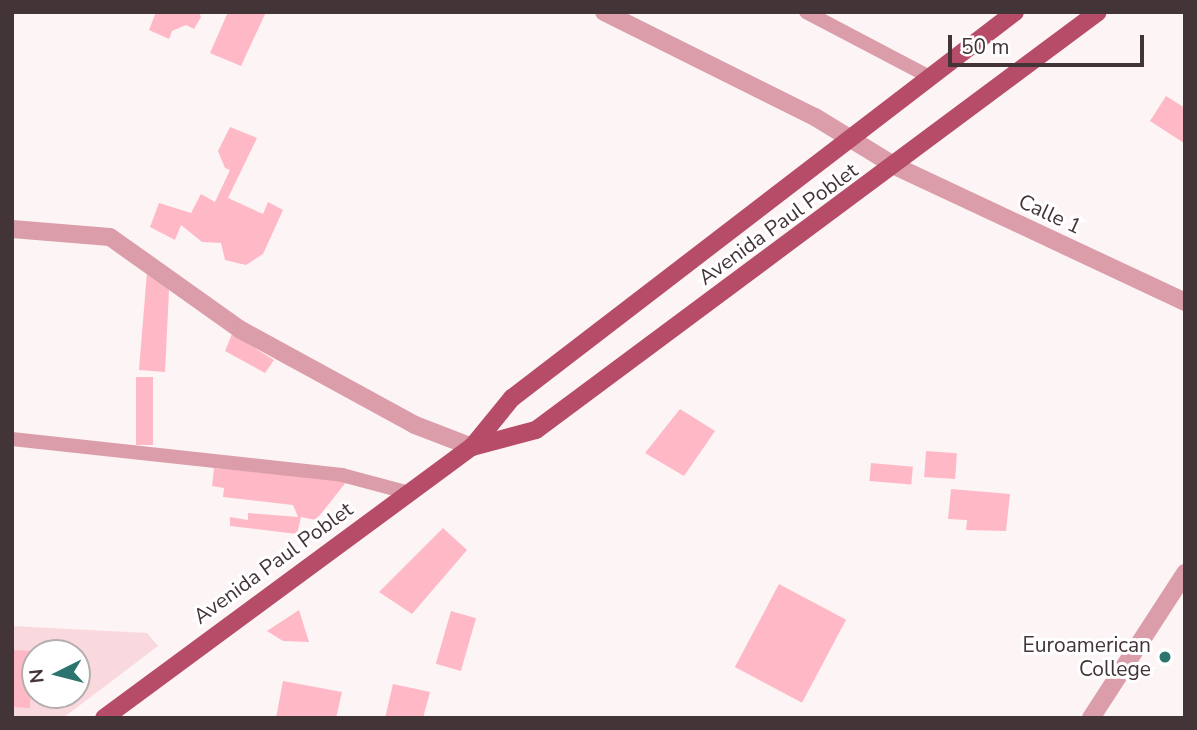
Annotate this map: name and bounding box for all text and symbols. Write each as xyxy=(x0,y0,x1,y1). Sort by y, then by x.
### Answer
scale bar xyxy=(952,21,1148,65)
text: 50 m xyxy=(961,33,1010,61)
street label: Avenida Paul Poblet xyxy=(693,158,863,290)
street label: Calle 1 xyxy=(1015,189,1085,239)
street label: Avenida Paul Poblet xyxy=(188,497,358,629)
place label: Euroamerican College xyxy=(1023,632,1151,682)
north arrow xyxy=(21,639,91,709)
marker: Euroamerican College xyxy=(1157,649,1173,665)
text: N xyxy=(23,668,51,684)

